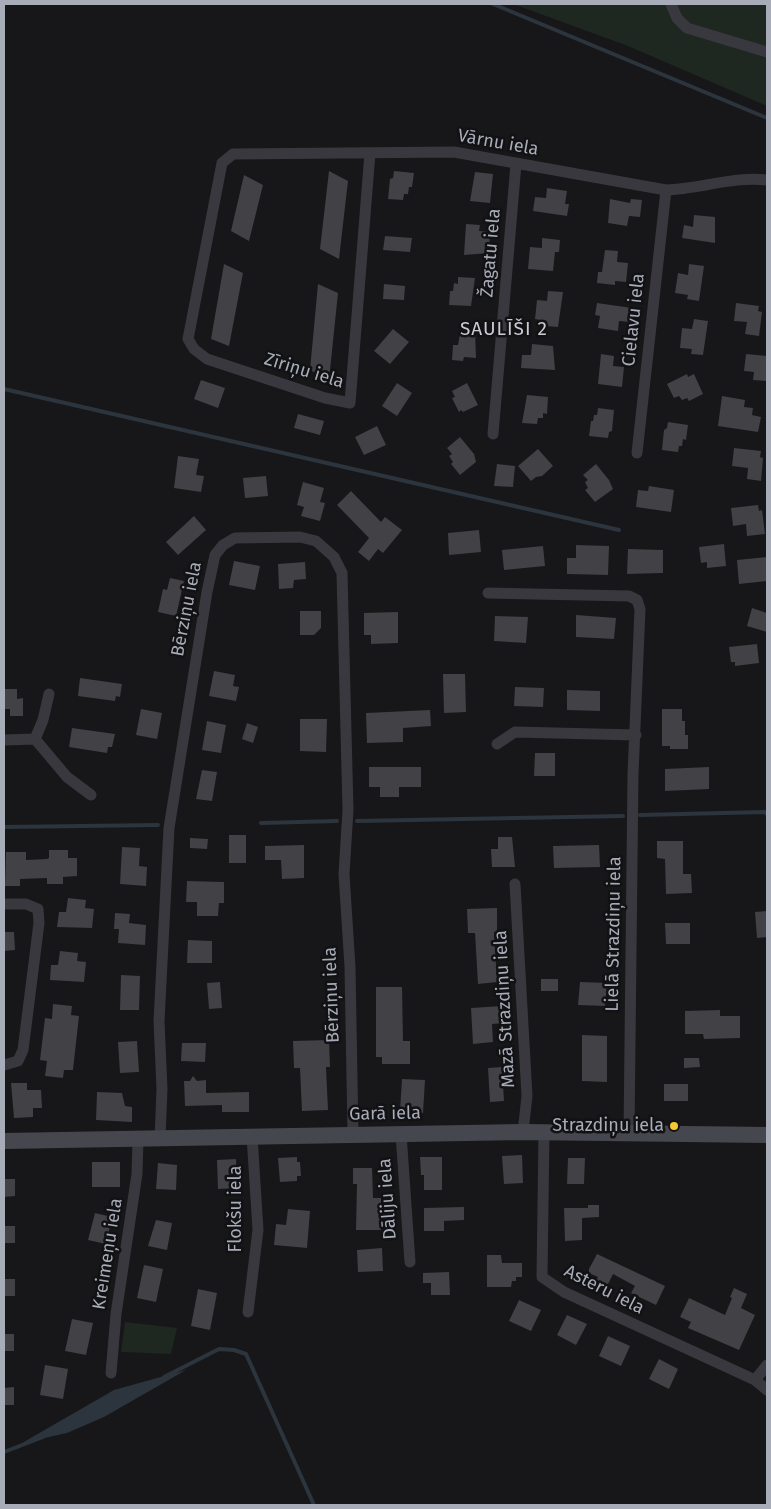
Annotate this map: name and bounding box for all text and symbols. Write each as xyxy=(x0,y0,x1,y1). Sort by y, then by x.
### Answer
street label: Vārnu iela xyxy=(456,125,540,161)
street label: Žagatu iela xyxy=(476,208,506,298)
street label: Cielavu iela xyxy=(618,272,650,368)
district label: SAULĪŠI 2 xyxy=(459,319,549,341)
street label: Zīriņu iela xyxy=(262,349,346,393)
street label: Bērziņu iela xyxy=(167,560,207,658)
street label: Lielā Strazdiņu iela xyxy=(602,856,626,1012)
street label: Mazā Strazdiņu iela xyxy=(490,930,520,1088)
street label: Bērziņu iela xyxy=(320,947,344,1043)
street label: Garā iela xyxy=(349,1103,421,1125)
place label: Strazdiņu iela xyxy=(552,1115,664,1137)
marker: Strazdiņu iela xyxy=(668,1120,680,1132)
street label: Dāliju iela xyxy=(374,1158,402,1240)
street label: Flokšu iela xyxy=(225,1166,247,1252)
street label: Kreimeņu iela xyxy=(89,1197,127,1311)
street label: Asteru iela xyxy=(560,1261,648,1319)

